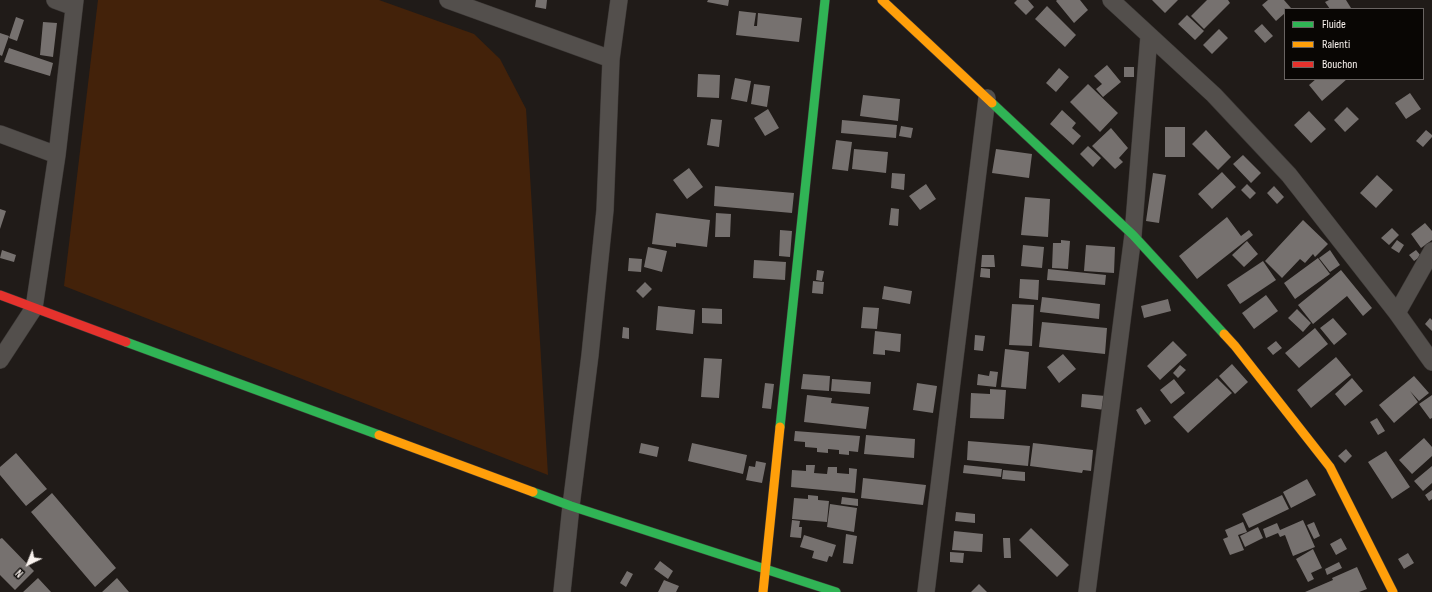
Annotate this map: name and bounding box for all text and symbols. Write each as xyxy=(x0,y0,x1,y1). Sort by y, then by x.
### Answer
legend xyxy=(1284,8,1424,80)
text: Fluide xyxy=(1322,17,1346,32)
text: Ralenti xyxy=(1322,37,1350,52)
text: Bouchon xyxy=(1322,57,1357,72)
north arrow xyxy=(8,544,48,584)
text: N xyxy=(13,566,26,580)

